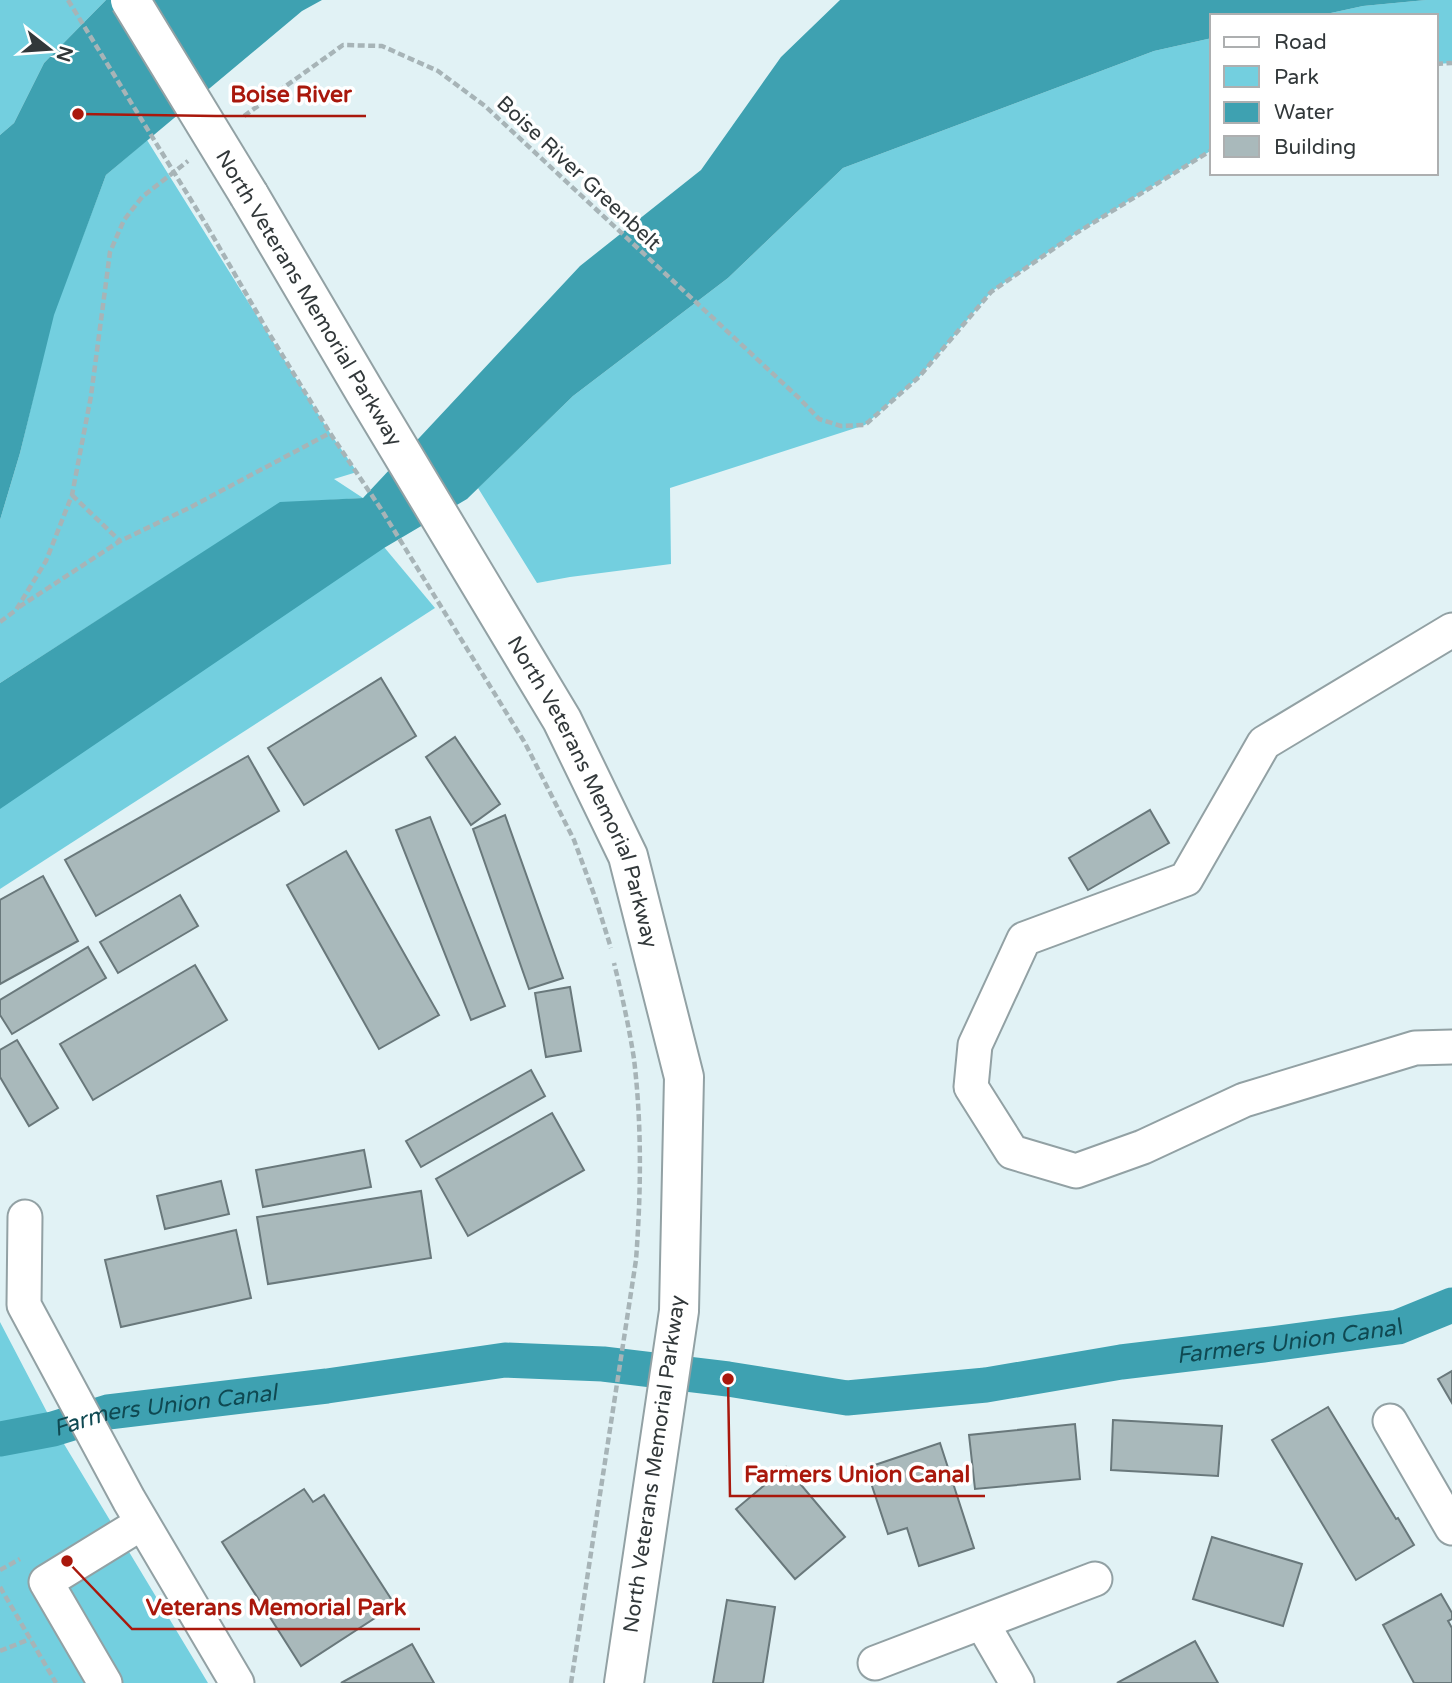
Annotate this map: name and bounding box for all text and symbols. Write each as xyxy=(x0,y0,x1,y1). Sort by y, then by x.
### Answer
north arrow xyxy=(14,14,84,84)
legend xyxy=(1210,14,1438,175)
text: Road xyxy=(1274,30,1327,55)
text: N xyxy=(52,43,77,64)
text: Park xyxy=(1274,65,1319,90)
callout: Boise River xyxy=(216,72,366,116)
text: Boise River xyxy=(230,81,353,109)
street label: Boise River Greenbelt xyxy=(492,91,666,256)
text: Water xyxy=(1274,100,1334,125)
text: Building xyxy=(1274,135,1356,160)
street label: North Veterans Memorial Parkway xyxy=(210,146,407,451)
street label: North Veterans Memorial Parkway xyxy=(502,632,663,950)
street label: North Veterans Memorial Parkway xyxy=(618,1294,691,1635)
water label: Farmers Union Canal xyxy=(1175,1313,1409,1370)
water label: Farmers Union Canal xyxy=(50,1379,281,1443)
callout: Farmers Union Canal xyxy=(730,1452,985,1496)
text: Farmers Union Canal xyxy=(744,1461,970,1489)
callout: Veterans Memorial Park xyxy=(132,1585,420,1629)
text: Veterans Memorial Park xyxy=(146,1594,407,1622)

